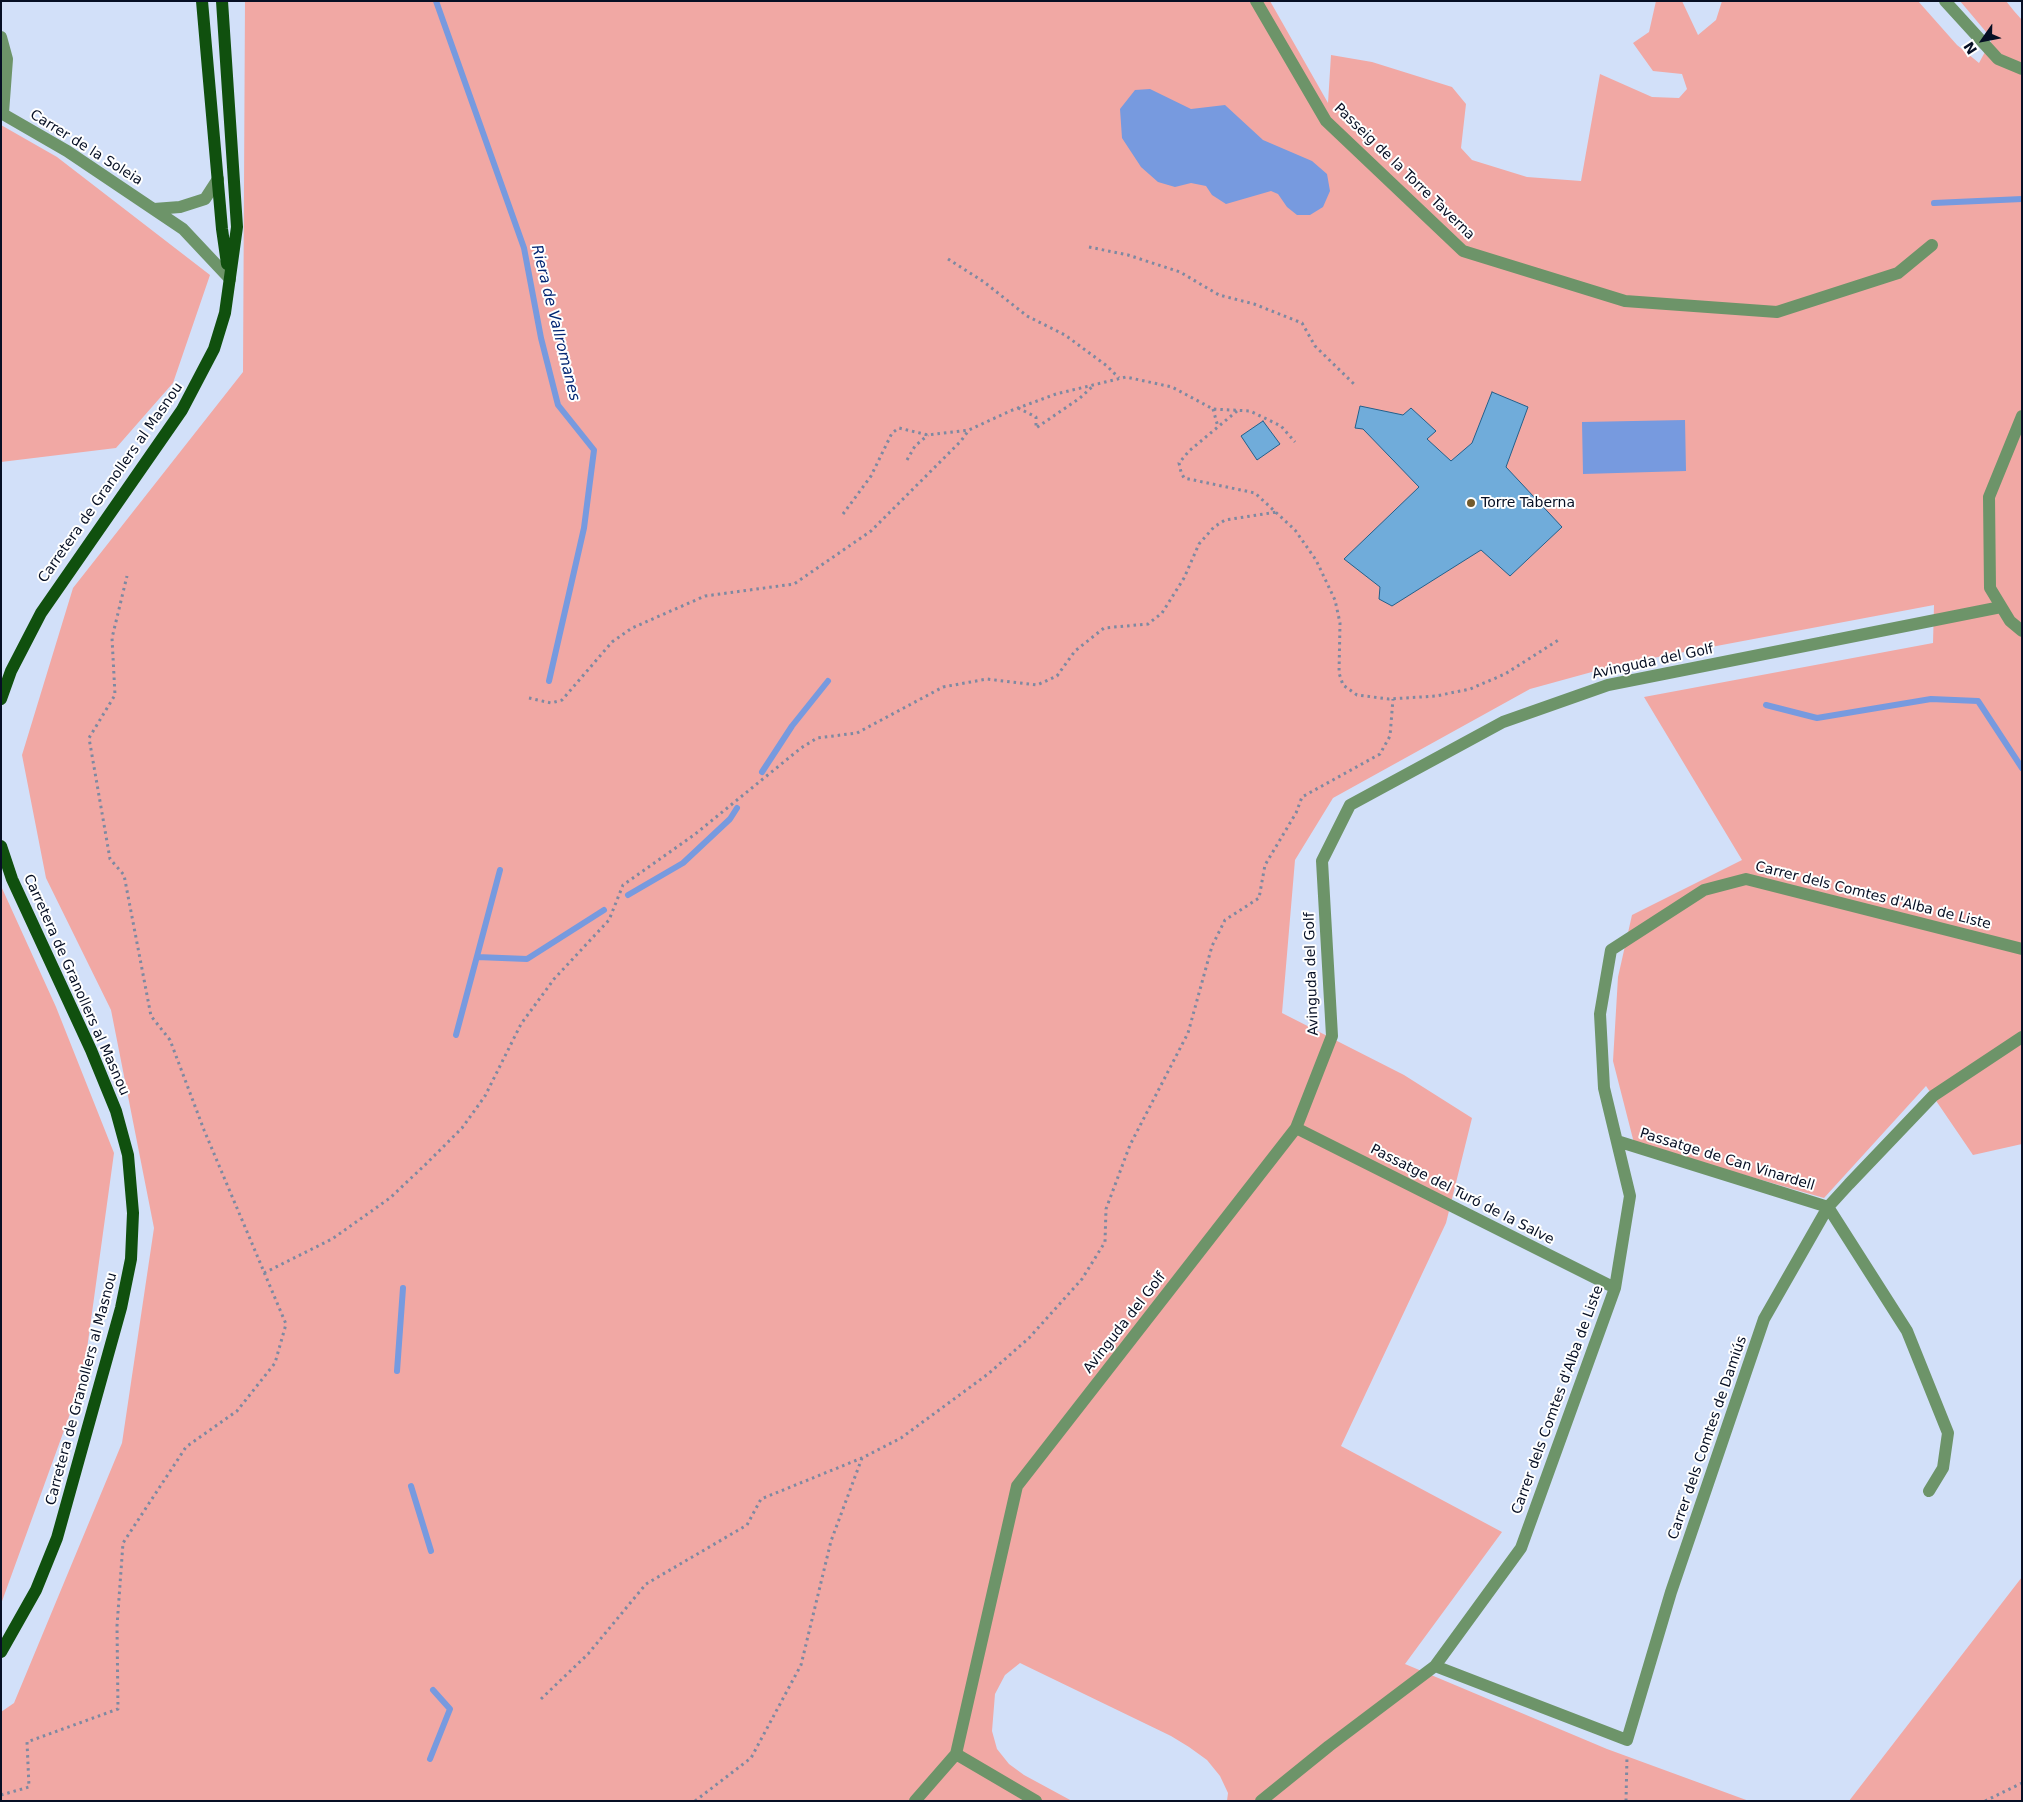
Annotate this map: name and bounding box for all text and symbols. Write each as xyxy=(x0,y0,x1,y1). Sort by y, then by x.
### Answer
north arrow xyxy=(1958,15,2008,65)
text: N xyxy=(1961,39,1980,57)
street label: Passeig de la Torre Taverna xyxy=(1330,100,1478,244)
street label: Carrer de la Soleia xyxy=(27,107,145,189)
water label: Riera de Vallromanes xyxy=(527,243,583,403)
street label: Carretera de Granollers al Masnou xyxy=(35,380,187,586)
place label: Torre Taberna xyxy=(1481,495,1575,511)
marker: Torre Taberna xyxy=(1465,497,1477,509)
street label: Avinguda del Golf xyxy=(1591,641,1715,683)
street label: Carrer dels Comtes d'Alba de Liste xyxy=(1753,859,1993,933)
street label: Carretera de Granollers al Masnou xyxy=(19,872,133,1098)
street label: Avinguda del Golf xyxy=(1301,912,1323,1036)
street label: Passatge de Can Vinardell xyxy=(1638,1125,1816,1195)
street label: Passatge del Turó de la Salve xyxy=(1367,1141,1557,1249)
street label: Avinguda del Golf xyxy=(1080,1269,1170,1377)
street label: Carretera de Granollers al Masnou xyxy=(43,1271,121,1507)
street label: Carrer dels Comtes d'Alba de Liste xyxy=(1509,1283,1607,1517)
street label: Carrer dels Comtes de Damiús xyxy=(1665,1334,1751,1542)

